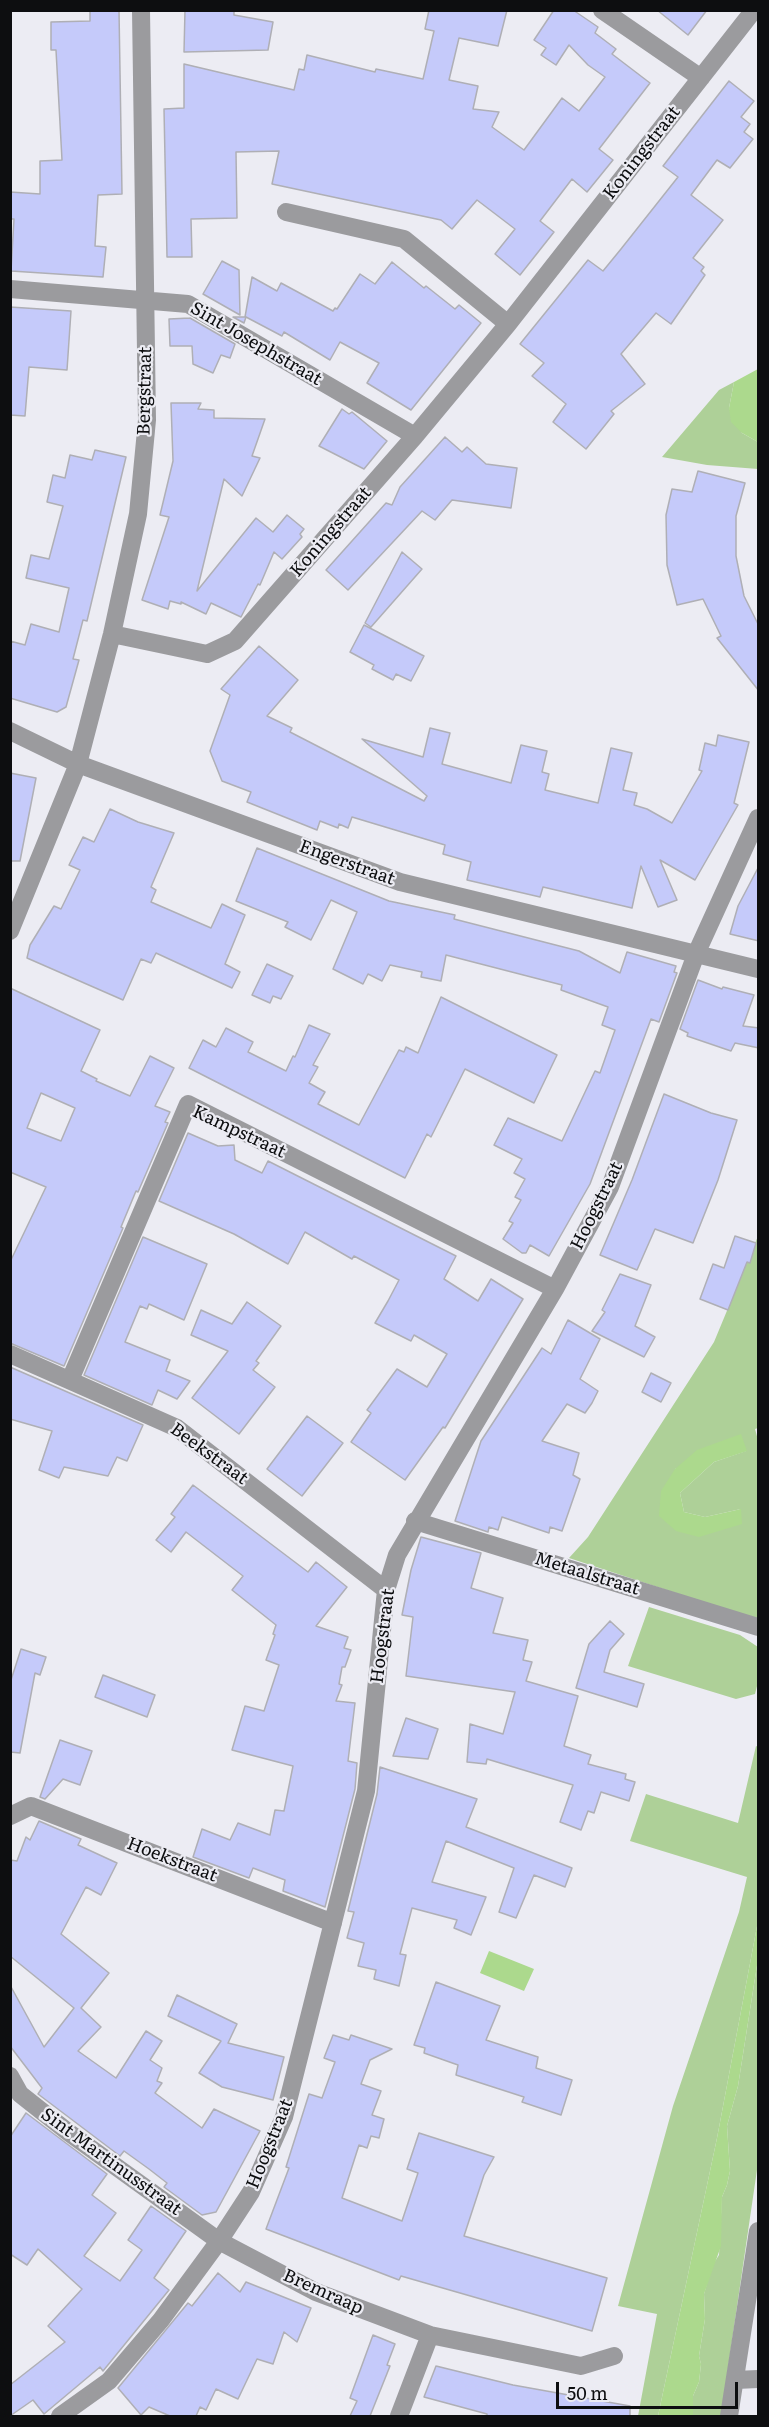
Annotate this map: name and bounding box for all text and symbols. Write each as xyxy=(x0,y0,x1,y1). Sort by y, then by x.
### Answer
street label: Koningstraat xyxy=(599,102,685,204)
street label: Sint Josephstraat xyxy=(187,298,325,390)
street label: Bergstraat xyxy=(133,346,157,436)
street label: Koningstraat xyxy=(286,482,376,582)
street label: Engerstraat xyxy=(296,836,398,890)
street label: Kampstraat xyxy=(189,1101,289,1163)
street label: Hoogstraat xyxy=(566,1158,628,1254)
street label: Beekstraat xyxy=(166,1419,252,1489)
street label: Metaalstraat xyxy=(532,1548,642,1600)
street label: Hoogstraat xyxy=(366,1587,400,1685)
street label: Hoekstraat xyxy=(124,1833,220,1887)
street label: Hoogstraat xyxy=(242,2096,298,2192)
street label: Sint Martinusstraat xyxy=(36,2104,186,2220)
street label: Bremraap xyxy=(280,2265,366,2319)
scale bar xyxy=(559,2370,740,2408)
text: 50 m xyxy=(567,2379,608,2406)

